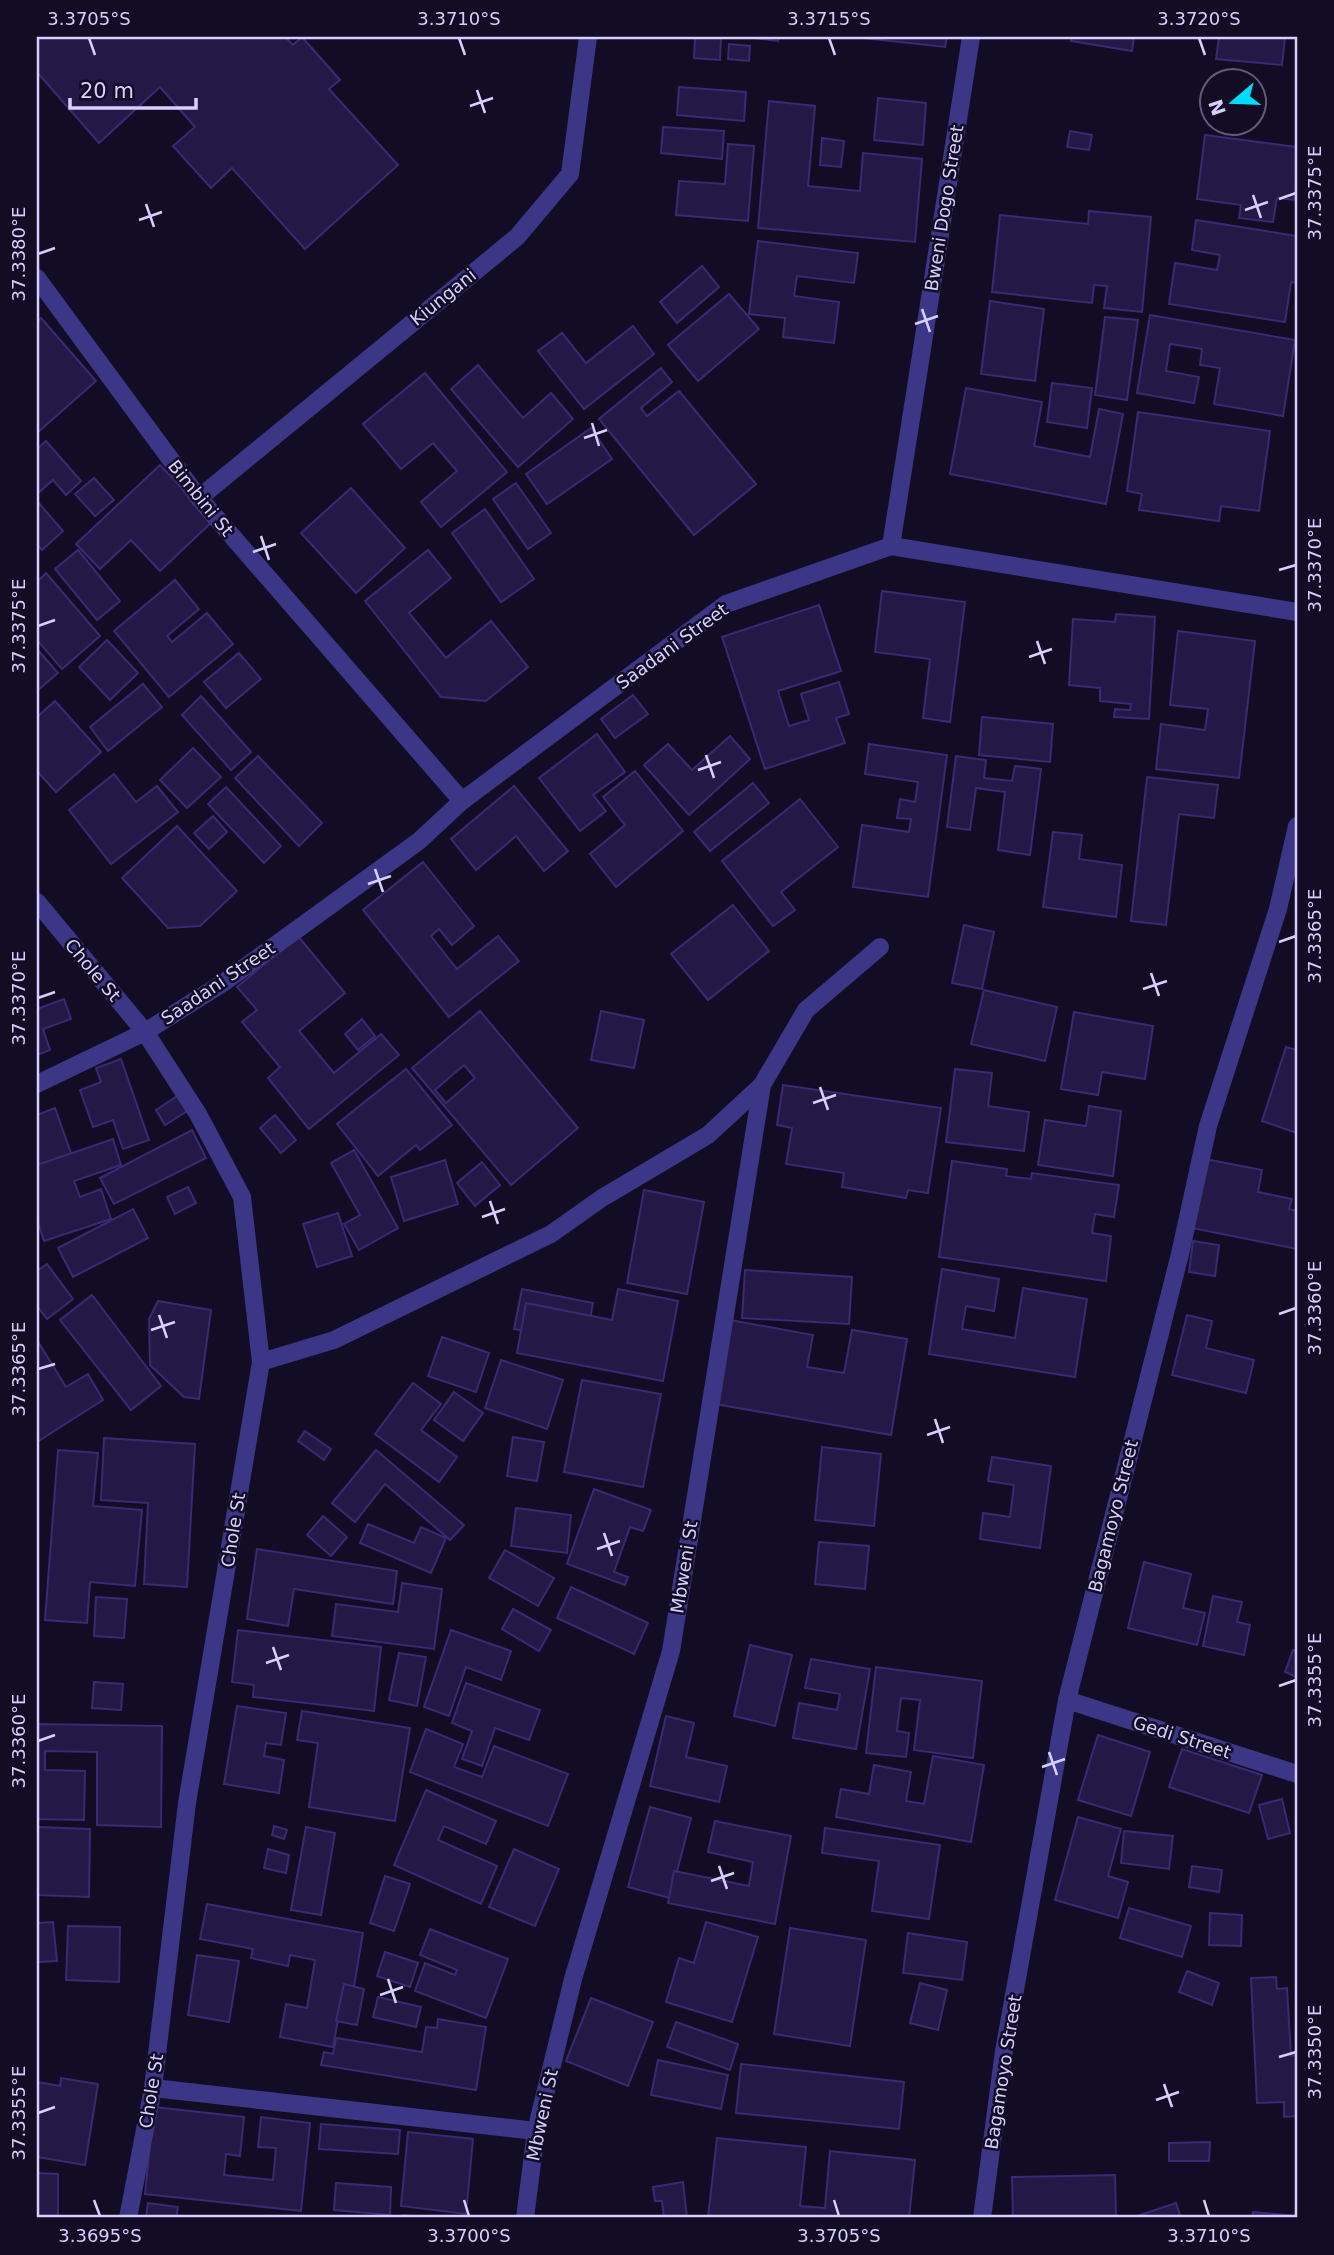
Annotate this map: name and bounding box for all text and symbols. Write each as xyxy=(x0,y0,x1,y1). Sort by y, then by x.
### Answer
text: 3.3705°S xyxy=(47,8,131,29)
text: 3.3710°S xyxy=(417,8,501,29)
text: 3.3715°S xyxy=(787,8,871,29)
text: 3.3720°S xyxy=(1157,8,1241,29)
scale bar xyxy=(70,66,196,110)
north arrow xyxy=(1198,66,1268,136)
text: 20 m xyxy=(80,79,134,103)
text: N xyxy=(1204,96,1230,119)
street label: Bweni Dogo Street xyxy=(920,123,968,293)
text: 37.3375°E xyxy=(1304,146,1325,240)
text: 37.3380°E xyxy=(8,207,29,301)
street label: Kiungani xyxy=(406,264,480,330)
street label: Bimbini St xyxy=(164,456,238,540)
text: 37.3370°E xyxy=(1304,518,1325,612)
text: 37.3375°E xyxy=(8,579,29,673)
street label: Saadani Street xyxy=(612,598,732,694)
text: 37.3365°E xyxy=(1304,889,1325,983)
street label: Chole St xyxy=(61,934,125,1006)
street label: Saadani Street xyxy=(157,937,279,1029)
text: 37.3370°E xyxy=(8,951,29,1045)
text: 37.3360°E xyxy=(1304,1261,1325,1355)
text: 37.3365°E xyxy=(8,1322,29,1416)
street label: Bagamoyo Street xyxy=(1084,1438,1142,1594)
street label: Chole St xyxy=(217,1491,249,1569)
street label: Mbweni St xyxy=(666,1519,702,1615)
text: 37.3355°E xyxy=(1304,1633,1325,1727)
text: 37.3360°E xyxy=(8,1694,29,1788)
street label: Gedi Street xyxy=(1130,1711,1234,1763)
street label: Bagamoyo Street xyxy=(980,1993,1026,2151)
text: 37.3350°E xyxy=(1304,2005,1325,2099)
street label: Chole St xyxy=(135,2052,167,2130)
text: 37.3355°E xyxy=(8,2066,29,2160)
street label: Mbweni St xyxy=(522,2067,562,2163)
text: 3.3695°S xyxy=(58,2225,142,2246)
text: 3.3700°S xyxy=(427,2225,511,2246)
text: 3.3705°S xyxy=(797,2225,881,2246)
text: 3.3710°S xyxy=(1167,2225,1251,2246)

